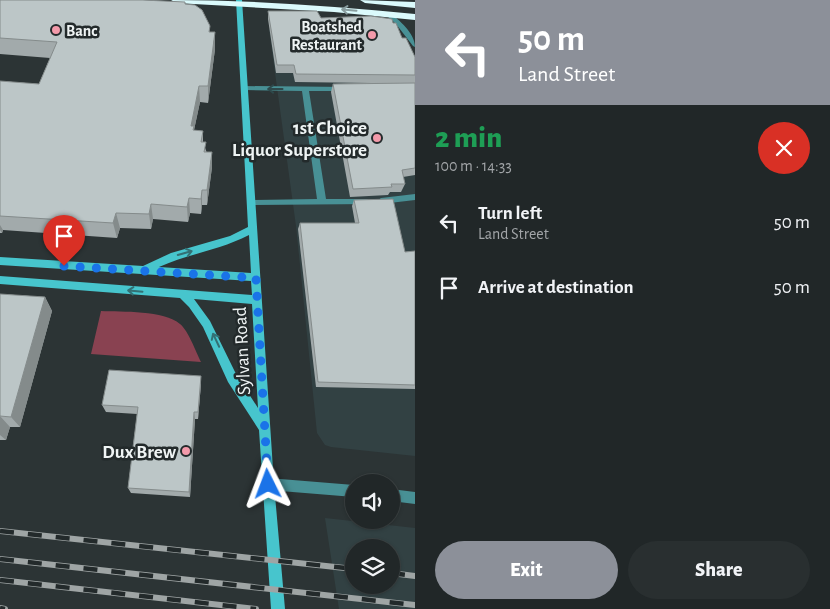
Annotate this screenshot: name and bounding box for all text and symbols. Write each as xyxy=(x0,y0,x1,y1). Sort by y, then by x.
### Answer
one-way arrow xyxy=(341,5,357,15)
place label: Boatshed Restaurant xyxy=(291,19,363,53)
icon: left xyxy=(435,20,500,85)
text: 50 m xyxy=(518,22,585,57)
place label: Banc xyxy=(66,23,98,39)
marker: Banc xyxy=(50,24,62,36)
marker: Boatshed Restaurant xyxy=(366,29,378,41)
text: Land Street xyxy=(518,63,615,85)
one-way arrow xyxy=(267,84,284,94)
place label: 1st Choice Liquor Superstore xyxy=(232,119,367,160)
button: close xyxy=(758,122,810,174)
text: 2 min xyxy=(435,123,502,153)
marker: 1st Choice Liquor Superstore xyxy=(371,132,383,144)
text: 100 m · 14:33 xyxy=(435,158,512,174)
text: Turn left xyxy=(478,204,542,223)
icon: left xyxy=(435,209,463,237)
text: 50 m xyxy=(774,213,810,232)
pin xyxy=(43,215,85,266)
icon: arrive xyxy=(50,222,78,250)
text: Land Street xyxy=(478,226,549,242)
one-way arrow xyxy=(177,247,193,257)
icon: arrive xyxy=(435,274,463,302)
text: Arrive at destination xyxy=(478,278,634,297)
text: 50 m xyxy=(774,278,810,297)
one-way arrow xyxy=(127,286,143,296)
street label: Sylvan Road xyxy=(231,306,254,396)
one-way arrow xyxy=(210,333,220,348)
place label: Dux Brew xyxy=(102,443,177,462)
marker: Dux Brew xyxy=(180,445,192,457)
position arrow xyxy=(241,457,293,509)
map controls xyxy=(345,474,400,594)
button: sound xyxy=(345,474,400,529)
button: layers xyxy=(345,539,400,594)
button: Exit xyxy=(435,541,618,599)
button: Share xyxy=(628,541,810,599)

